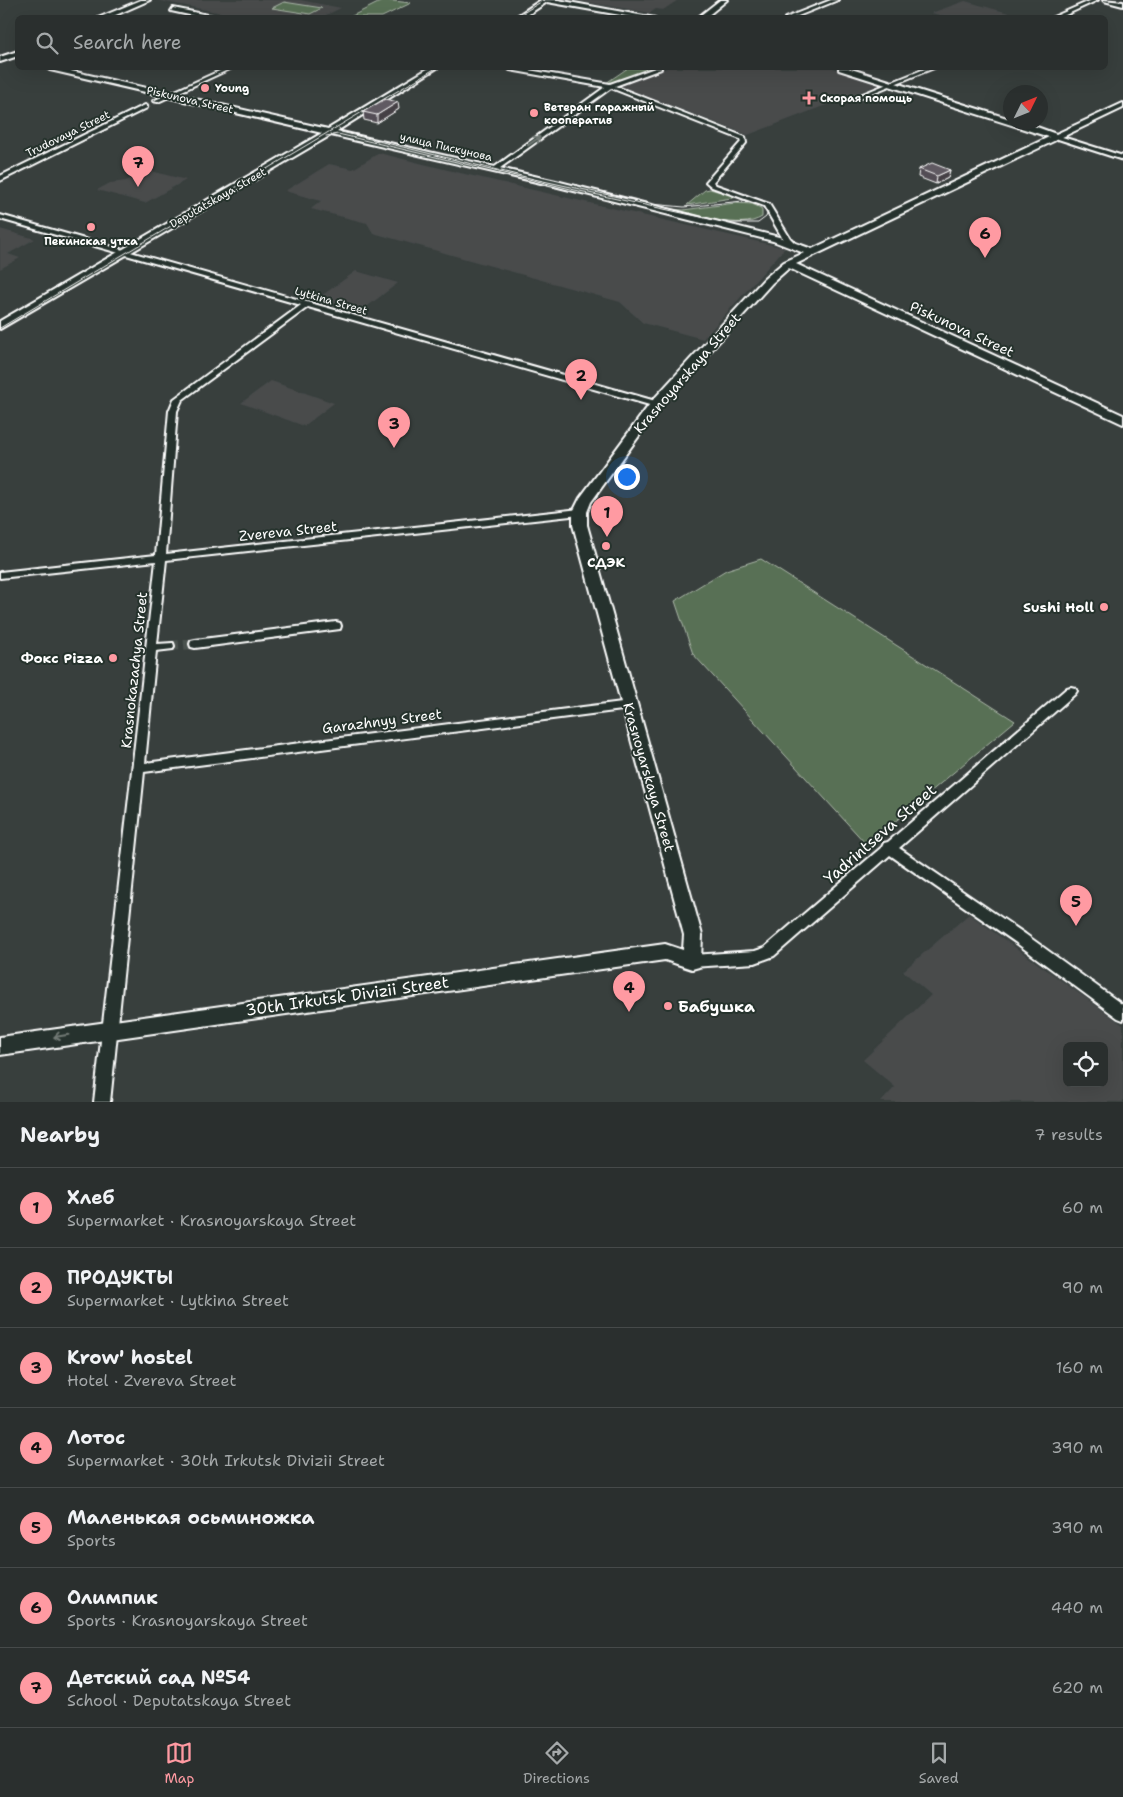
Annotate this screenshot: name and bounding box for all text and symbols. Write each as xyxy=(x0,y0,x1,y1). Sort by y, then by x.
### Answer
search box xyxy=(15,15,1108,70)
icon: search xyxy=(33,29,61,57)
text: Search here xyxy=(73,30,182,55)
place label: Young xyxy=(215,81,249,96)
marker: Young xyxy=(199,82,211,94)
street label: Piskunova Street xyxy=(145,83,235,117)
north arrow xyxy=(1003,85,1048,130)
marker: Скорая помощь xyxy=(802,91,816,105)
place label: Скорая помощь xyxy=(820,91,912,106)
place label: Ветеран гаражный кооператив xyxy=(544,100,655,128)
street label: Trudovaya Street xyxy=(23,107,113,161)
marker: Ветеран гаражный кооператив xyxy=(528,107,540,119)
street label: улица Пискунова xyxy=(398,129,494,165)
one-way arrow xyxy=(526,136,540,146)
pin: 7 xyxy=(122,146,154,187)
street label: Deputatskaya Street xyxy=(167,164,269,232)
pin: 6 xyxy=(969,217,1001,258)
marker: Пекинская утка xyxy=(85,221,97,233)
place label: Пекинская утка xyxy=(44,234,138,249)
street label: Lytkina Street xyxy=(293,283,369,319)
street label: Piskunova Street xyxy=(907,297,1017,361)
street label: Krasnoyarskaya Street xyxy=(630,309,744,437)
pin: 2 xyxy=(565,359,597,400)
pin: 3 xyxy=(378,407,410,448)
your location xyxy=(614,464,640,490)
pin: 1 xyxy=(591,496,623,537)
street label: Zvereva Street xyxy=(238,517,338,545)
marker: СДЭК xyxy=(600,540,612,552)
place label: СДЭК xyxy=(587,553,626,571)
street label: Krasnokazachya Street xyxy=(117,591,151,749)
place label: Sushi Holl xyxy=(1023,598,1094,616)
marker: Sushi Holl xyxy=(1098,601,1110,613)
place label: Фокс Pizza xyxy=(21,649,103,667)
marker: Фокс Pizza xyxy=(107,652,119,664)
street label: Krasnoyarskaya Street xyxy=(619,700,679,854)
street label: Garazhnyy Street xyxy=(321,705,443,737)
street label: Yadrintseva Street xyxy=(819,779,941,889)
pin: 5 xyxy=(1060,885,1092,926)
street label: 30th Irkutsk Divizii Street xyxy=(244,971,450,1021)
pin: 4 xyxy=(613,971,645,1012)
place label: Бабушка xyxy=(678,996,755,1017)
marker: Бабушка xyxy=(662,1000,674,1012)
one-way arrow xyxy=(54,1032,70,1042)
map controls xyxy=(1063,1042,1108,1087)
button: locate xyxy=(1063,1042,1108,1087)
text: Nearby xyxy=(20,1121,100,1149)
text: 7 results xyxy=(1034,1124,1103,1145)
text: Хлеб xyxy=(67,1185,114,1210)
text: 1 xyxy=(32,1197,40,1218)
text: 60 m xyxy=(1062,1197,1103,1218)
text: Supermarket · Krasnoyarskaya Street xyxy=(67,1210,356,1231)
text: ПРОДУКТЫ xyxy=(67,1265,173,1290)
text: 2 xyxy=(30,1277,42,1298)
text: 90 m xyxy=(1062,1277,1103,1298)
text: Supermarket · Lytkina Street xyxy=(67,1290,289,1311)
text: Krow' hostel xyxy=(67,1345,193,1370)
text: 3 xyxy=(30,1357,42,1378)
text: 160 m xyxy=(1056,1357,1103,1378)
text: Hotel · Zvereva Street xyxy=(67,1370,236,1391)
text: Лотос xyxy=(67,1425,125,1450)
text: 4 xyxy=(30,1437,42,1458)
text: 390 m xyxy=(1051,1437,1103,1458)
text: Supermarket · 30th Irkutsk Divizii Street xyxy=(67,1450,385,1471)
text: Маленькая осьминожка xyxy=(67,1505,315,1530)
text: 5 xyxy=(31,1517,41,1538)
text: 390 m xyxy=(1051,1517,1103,1538)
text: Sports xyxy=(67,1530,116,1551)
text: Олимпик xyxy=(67,1585,158,1610)
text: 6 xyxy=(30,1597,42,1618)
text: 440 m xyxy=(1051,1597,1103,1618)
text: Sports · Krasnoyarskaya Street xyxy=(67,1610,308,1631)
text: Детский сад №54 xyxy=(67,1665,250,1690)
text: 7 xyxy=(30,1677,42,1698)
text: 620 m xyxy=(1052,1677,1103,1698)
text: School · Deputatskaya Street xyxy=(67,1690,291,1711)
tab: Map xyxy=(164,1739,194,1787)
tab: Directions xyxy=(523,1739,590,1787)
tab: Saved xyxy=(919,1739,959,1787)

